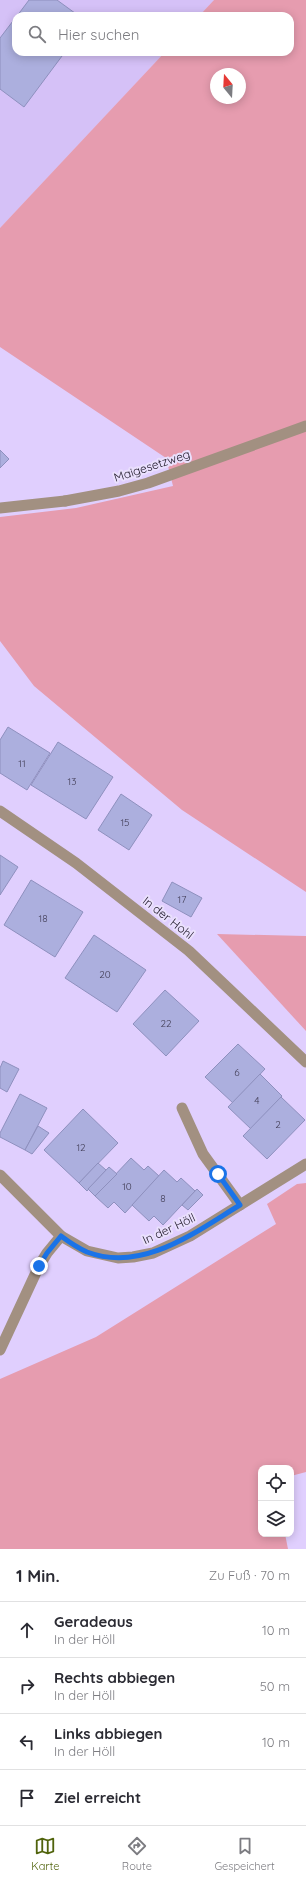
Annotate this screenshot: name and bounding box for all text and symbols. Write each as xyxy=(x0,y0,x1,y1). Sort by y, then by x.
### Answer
search box xyxy=(12,12,294,56)
icon: search xyxy=(26,23,48,45)
text: Hier suchen xyxy=(58,25,139,44)
north arrow xyxy=(210,68,246,104)
street label: Maigesetzweg xyxy=(112,446,192,485)
house number: 11 xyxy=(18,757,26,770)
house number: 13 xyxy=(68,775,76,788)
house number: 15 xyxy=(120,816,130,829)
street label: In der Hohl xyxy=(140,893,197,942)
house number: 17 xyxy=(178,893,186,906)
house number: 18 xyxy=(38,912,48,925)
house number: 20 xyxy=(99,968,111,981)
house number: 22 xyxy=(160,1017,172,1030)
house number: 6 xyxy=(234,1066,240,1079)
house number: 4 xyxy=(254,1094,260,1107)
house number: 2 xyxy=(275,1118,281,1131)
house number: 12 xyxy=(76,1141,86,1154)
route start xyxy=(209,1165,227,1183)
house number: 10 xyxy=(122,1180,132,1193)
house number: 8 xyxy=(160,1192,166,1205)
street label: In der Höll xyxy=(140,1210,198,1247)
route end xyxy=(30,1257,48,1275)
map controls xyxy=(258,1465,294,1537)
button: locate xyxy=(258,1465,294,1501)
button: layers xyxy=(258,1501,294,1537)
text: 1 Min. xyxy=(16,1565,60,1586)
text: Zu Fuß · 70 m xyxy=(209,1567,290,1583)
text: Geradeaus xyxy=(54,1612,133,1631)
icon: ahead xyxy=(16,1619,38,1641)
text: 10 m xyxy=(262,1622,290,1638)
text: In der Höll xyxy=(54,1631,115,1647)
text: Rechts abbiegen xyxy=(54,1668,175,1687)
icon: right xyxy=(16,1675,38,1697)
text: 50 m xyxy=(260,1678,290,1694)
text: In der Höll xyxy=(54,1687,115,1703)
text: Links abbiegen xyxy=(54,1724,162,1743)
icon: left xyxy=(16,1731,38,1753)
text: 10 m xyxy=(262,1734,290,1750)
text: In der Höll xyxy=(54,1743,115,1759)
icon: arrive xyxy=(16,1787,38,1809)
text: Ziel erreicht xyxy=(54,1788,141,1807)
tab: Karte xyxy=(31,1835,59,1873)
tab: Route xyxy=(122,1835,152,1873)
tab: Gespeichert xyxy=(214,1835,275,1873)

